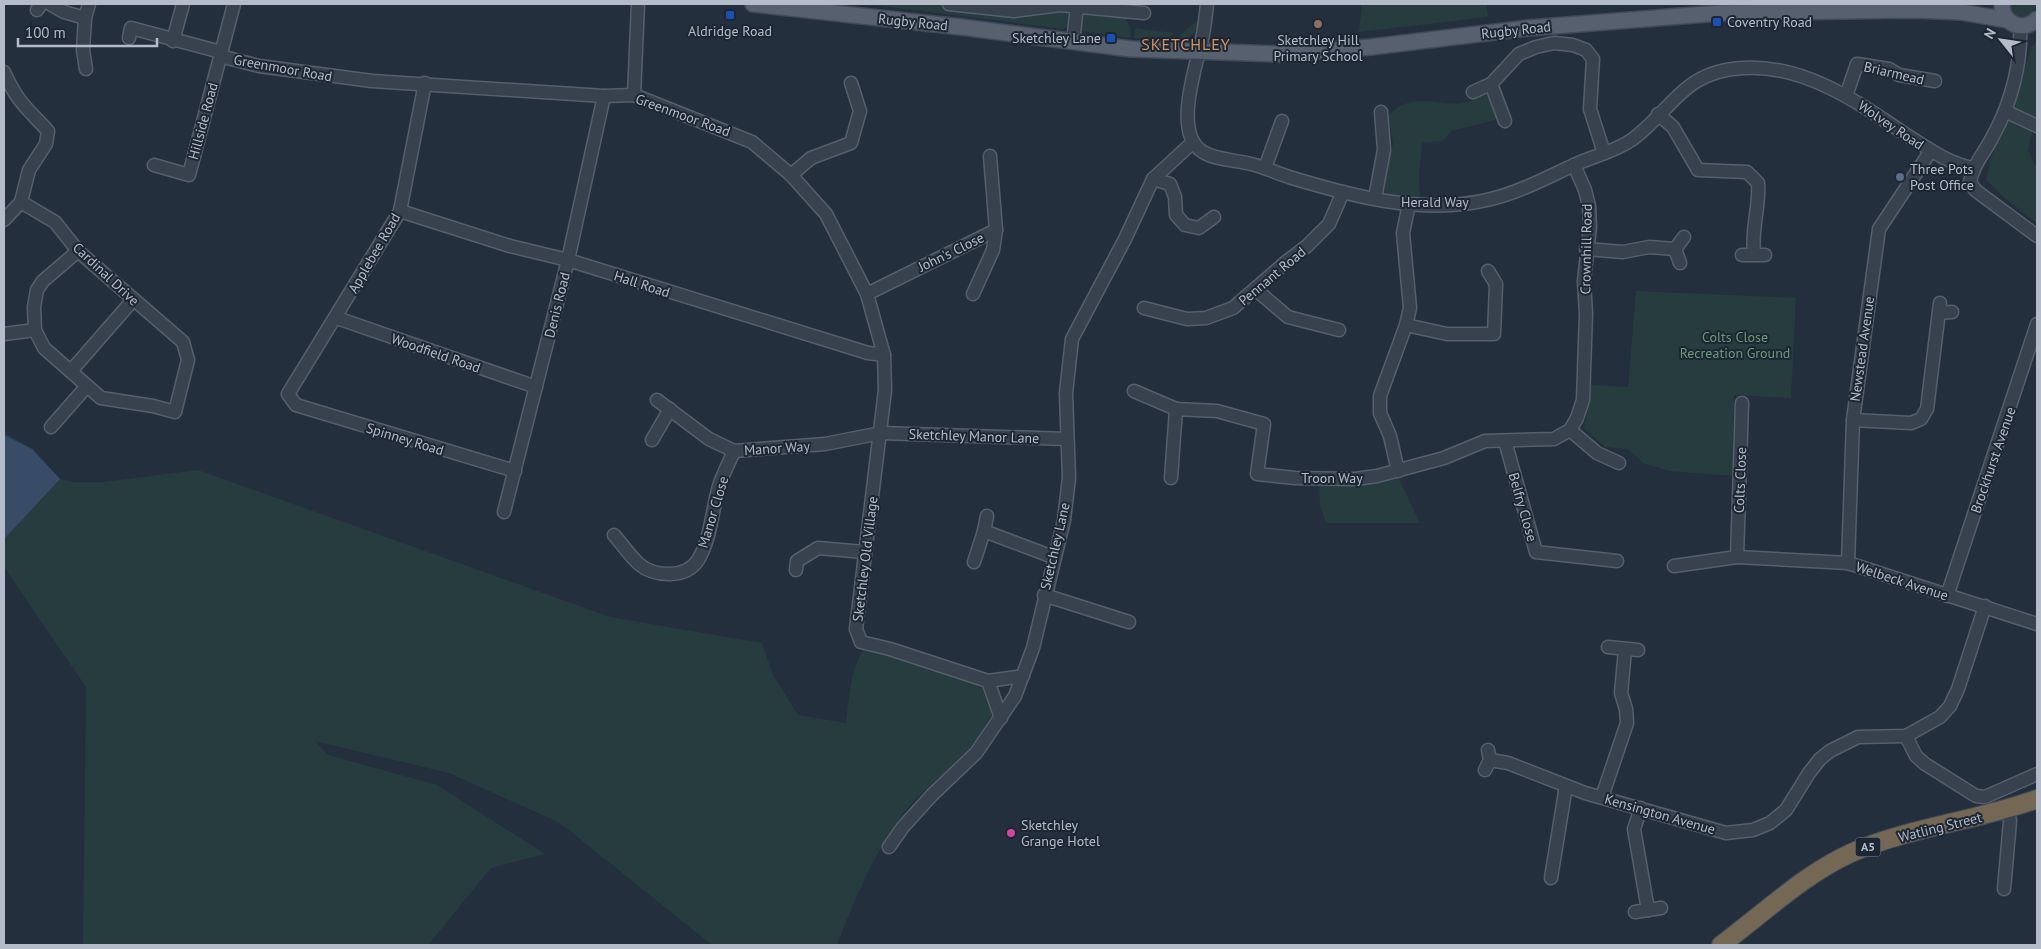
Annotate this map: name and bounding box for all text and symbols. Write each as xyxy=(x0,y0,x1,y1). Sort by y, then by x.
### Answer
marker: Aldridge Road xyxy=(724,9,736,21)
street label: Rugby Road xyxy=(877,9,949,35)
place label: Coventry Road xyxy=(1727,13,1812,31)
scale bar xyxy=(18,15,156,47)
north arrow xyxy=(1976,15,2026,65)
marker: Coventry Road xyxy=(1711,16,1723,28)
street label: Rugby Road xyxy=(1480,17,1552,43)
marker: Sketchley Hill Primary School xyxy=(1312,18,1324,30)
place label: Aldridge Road xyxy=(688,22,772,40)
text: 100 m xyxy=(25,23,66,42)
text: N xyxy=(1980,25,2000,42)
place label: Sketchley Lane xyxy=(1012,29,1101,47)
place label: Sketchley Hill Primary School xyxy=(1273,31,1363,65)
marker: Sketchley Lane xyxy=(1105,32,1117,44)
district label: SKETCHLEY xyxy=(1141,34,1231,54)
street label: Greenmoor Road xyxy=(232,50,334,86)
street label: Briarmead xyxy=(1862,57,1926,89)
street label: Hillside Road xyxy=(184,81,222,161)
street label: Greenmoor Road xyxy=(633,90,733,140)
street label: Wolvey Road xyxy=(1855,96,1927,154)
place label: Three Pots Post Office xyxy=(1910,160,1974,194)
marker: Three Pots Post Office xyxy=(1894,171,1906,183)
street label: Herald Way xyxy=(1401,193,1469,211)
street label: Crownhill Road xyxy=(1576,203,1596,295)
street label: Applebee Road xyxy=(344,210,404,296)
street label: John's Close xyxy=(914,228,987,276)
street label: Cardinal Drive xyxy=(69,239,143,309)
street label: Pennant Road xyxy=(1235,243,1309,309)
street label: Hall Road xyxy=(612,266,672,302)
street label: Denis Road xyxy=(540,270,574,340)
street label: Newstead Avenue xyxy=(1846,295,1878,403)
park label: Colts Close Recreation Ground xyxy=(1680,328,1790,362)
street label: Woodfield Road xyxy=(389,329,483,377)
street label: Brockhurst Avenue xyxy=(1966,405,2020,515)
street label: Spinney Road xyxy=(364,419,446,459)
street label: Sketchley Manor Lane xyxy=(908,425,1040,447)
street label: Manor Way xyxy=(743,437,811,459)
street label: Colts Close xyxy=(1730,447,1750,513)
street label: Troon Way xyxy=(1301,469,1363,487)
street label: Belfry Close xyxy=(1505,470,1541,544)
street label: Manor Close xyxy=(694,474,732,550)
street label: Sketchley Old Village xyxy=(848,495,882,623)
street label: Sketchley Lane xyxy=(1036,501,1074,591)
street label: Welbeck Avenue xyxy=(1853,558,1951,604)
street label: Kensington Avenue xyxy=(1603,790,1717,838)
street label: Watling Street xyxy=(1896,808,1984,846)
place label: Sketchley Grange Hotel xyxy=(1021,816,1100,850)
marker: Sketchley Grange Hotel xyxy=(1005,827,1017,839)
road number: A5 xyxy=(1856,838,1880,856)

